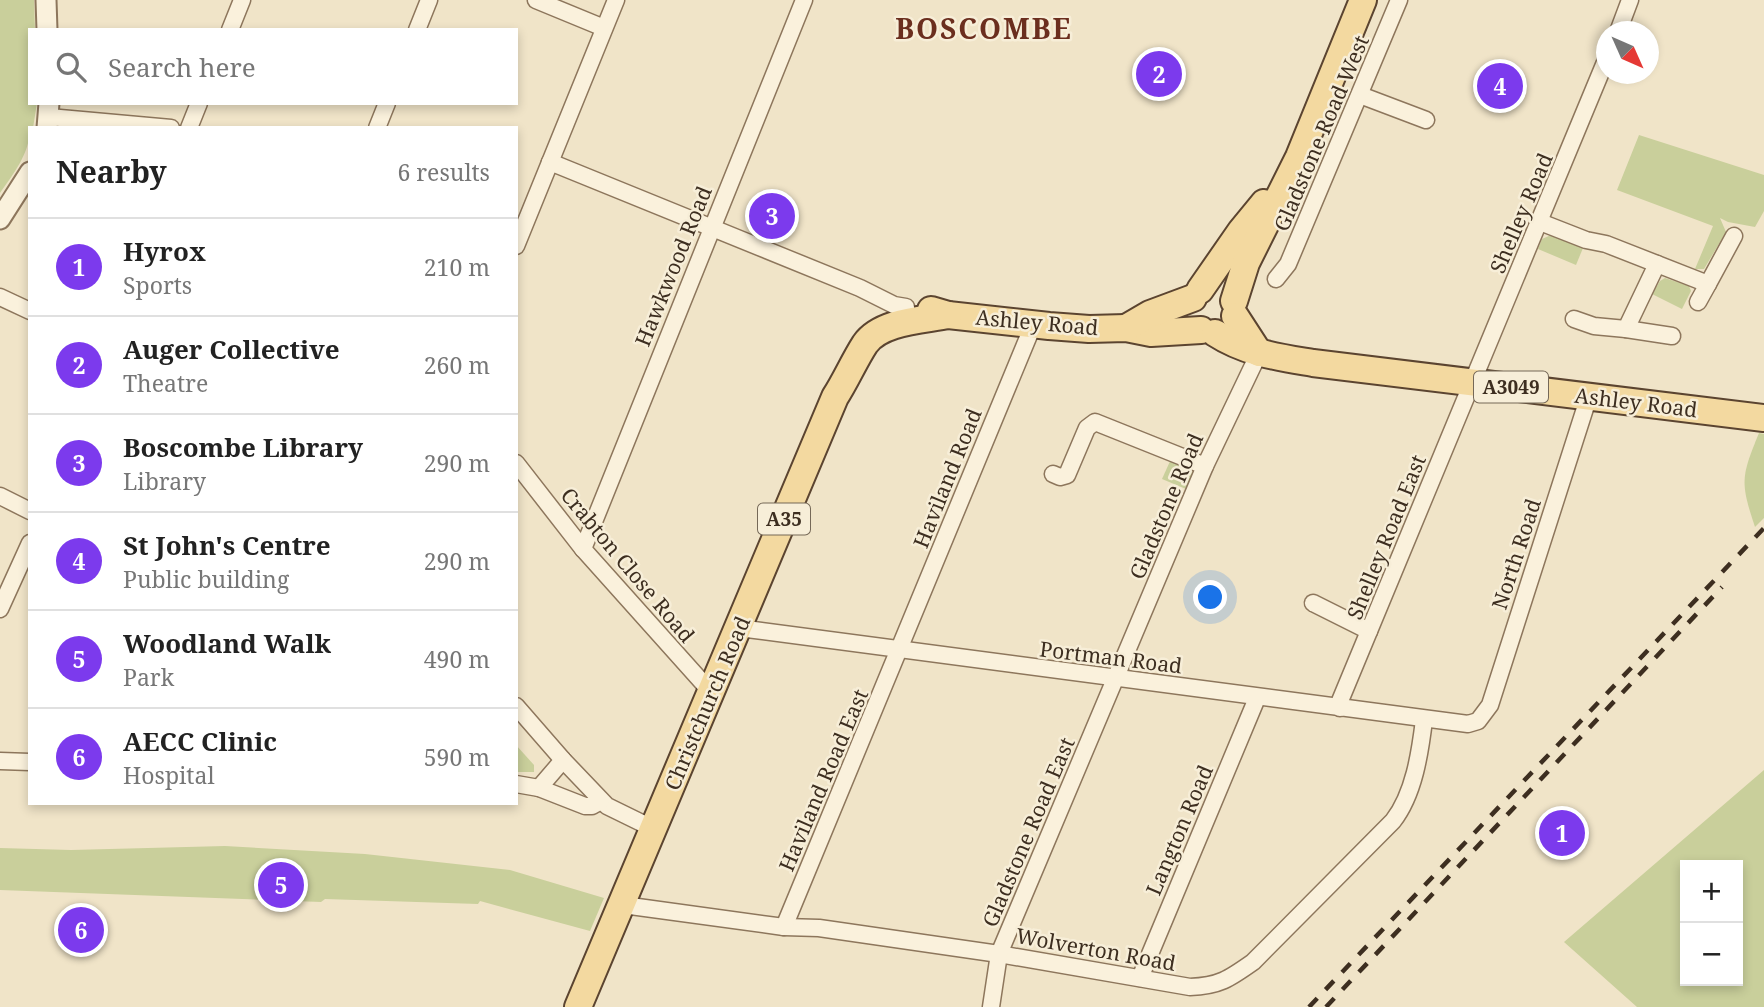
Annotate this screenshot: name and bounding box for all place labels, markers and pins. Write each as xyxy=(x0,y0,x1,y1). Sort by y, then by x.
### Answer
pin: 2 xyxy=(1136,48,1182,100)
pin: 4 xyxy=(1477,60,1523,112)
pin: 3 xyxy=(749,190,795,242)
pin: 1 xyxy=(1539,807,1585,859)
pin: 5 xyxy=(258,859,304,911)
pin: 6 xyxy=(58,904,104,956)

